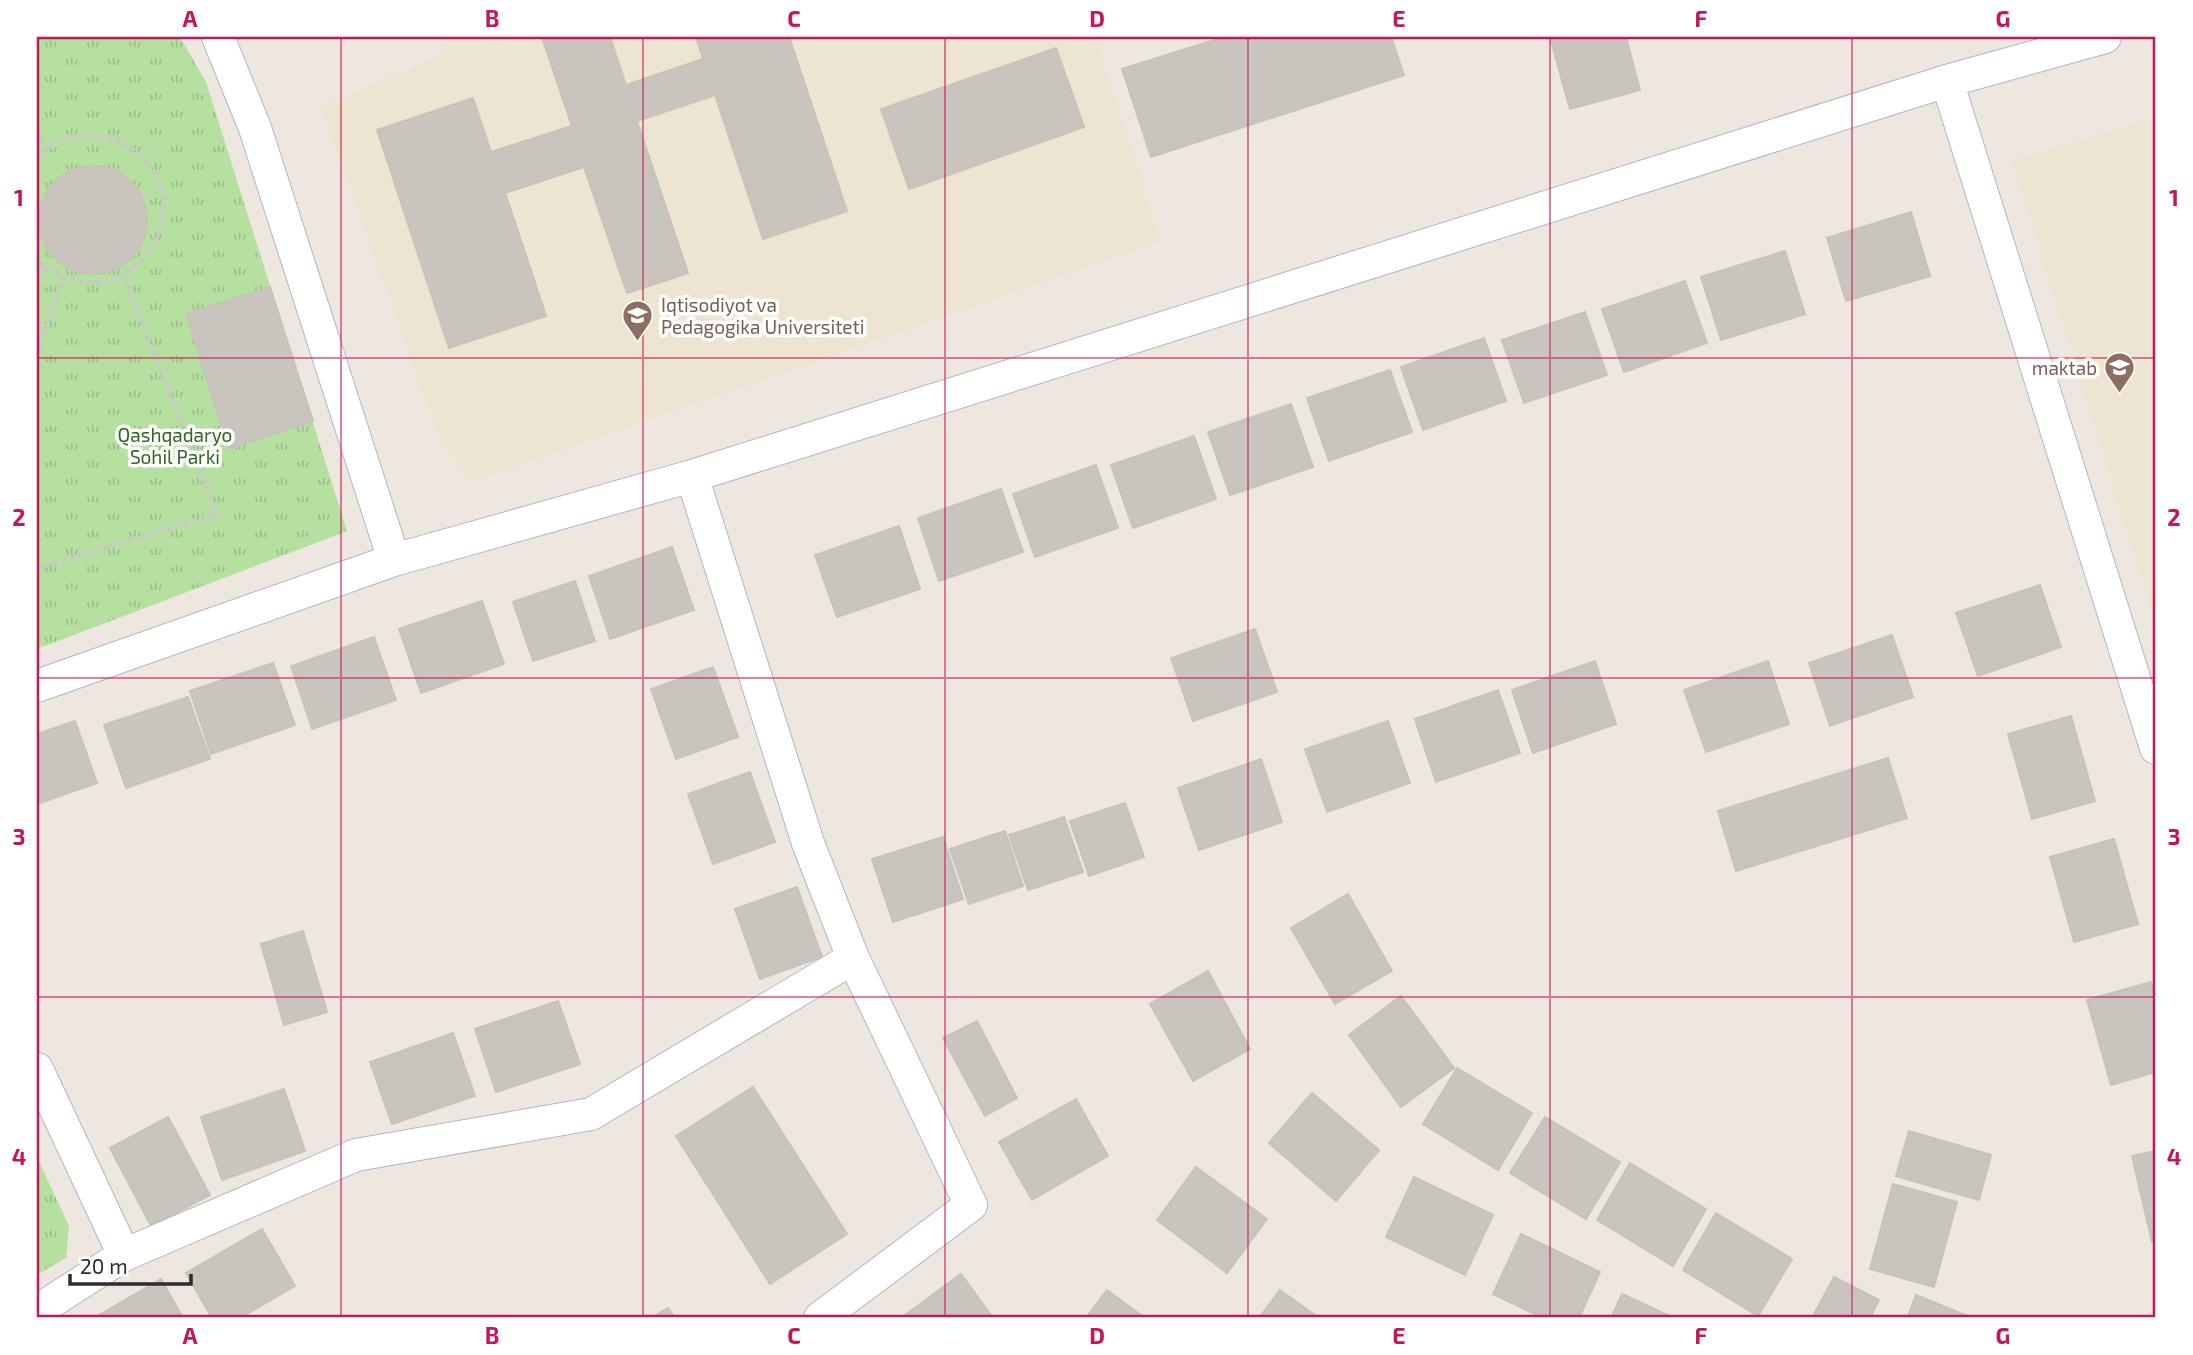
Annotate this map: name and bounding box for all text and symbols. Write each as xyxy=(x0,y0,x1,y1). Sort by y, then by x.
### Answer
text: A xyxy=(182,4,198,32)
text: B xyxy=(485,4,499,32)
text: C xyxy=(787,4,801,32)
text: D xyxy=(1089,4,1105,32)
text: E xyxy=(1392,4,1406,32)
text: F xyxy=(1695,4,1708,32)
text: G xyxy=(1996,4,2010,32)
text: 1 xyxy=(14,183,24,211)
text: 1 xyxy=(2169,183,2179,211)
place label: Iqtisodiyot va Pedagogika Universiteti xyxy=(661,293,865,338)
school or university icon: Iqtisodiyot va Pedagogika Universiteti xyxy=(621,298,655,342)
school or university icon: maktab xyxy=(2103,350,2137,394)
place label: maktab xyxy=(2032,356,2097,379)
park label: Qashqadaryo Sohil Parki xyxy=(118,423,232,468)
text: 2 xyxy=(12,503,26,531)
text: 2 xyxy=(2167,503,2181,531)
text: 3 xyxy=(12,822,26,850)
text: 3 xyxy=(2167,822,2181,850)
text: 4 xyxy=(12,1142,26,1170)
text: 4 xyxy=(2167,1142,2181,1170)
scale bar xyxy=(70,1243,191,1287)
text: 20 m xyxy=(80,1253,128,1278)
text: A xyxy=(182,1321,198,1349)
text: B xyxy=(485,1321,499,1349)
text: C xyxy=(787,1321,801,1349)
text: D xyxy=(1089,1321,1105,1349)
text: E xyxy=(1392,1321,1406,1349)
text: F xyxy=(1695,1321,1708,1349)
text: G xyxy=(1996,1321,2010,1349)

